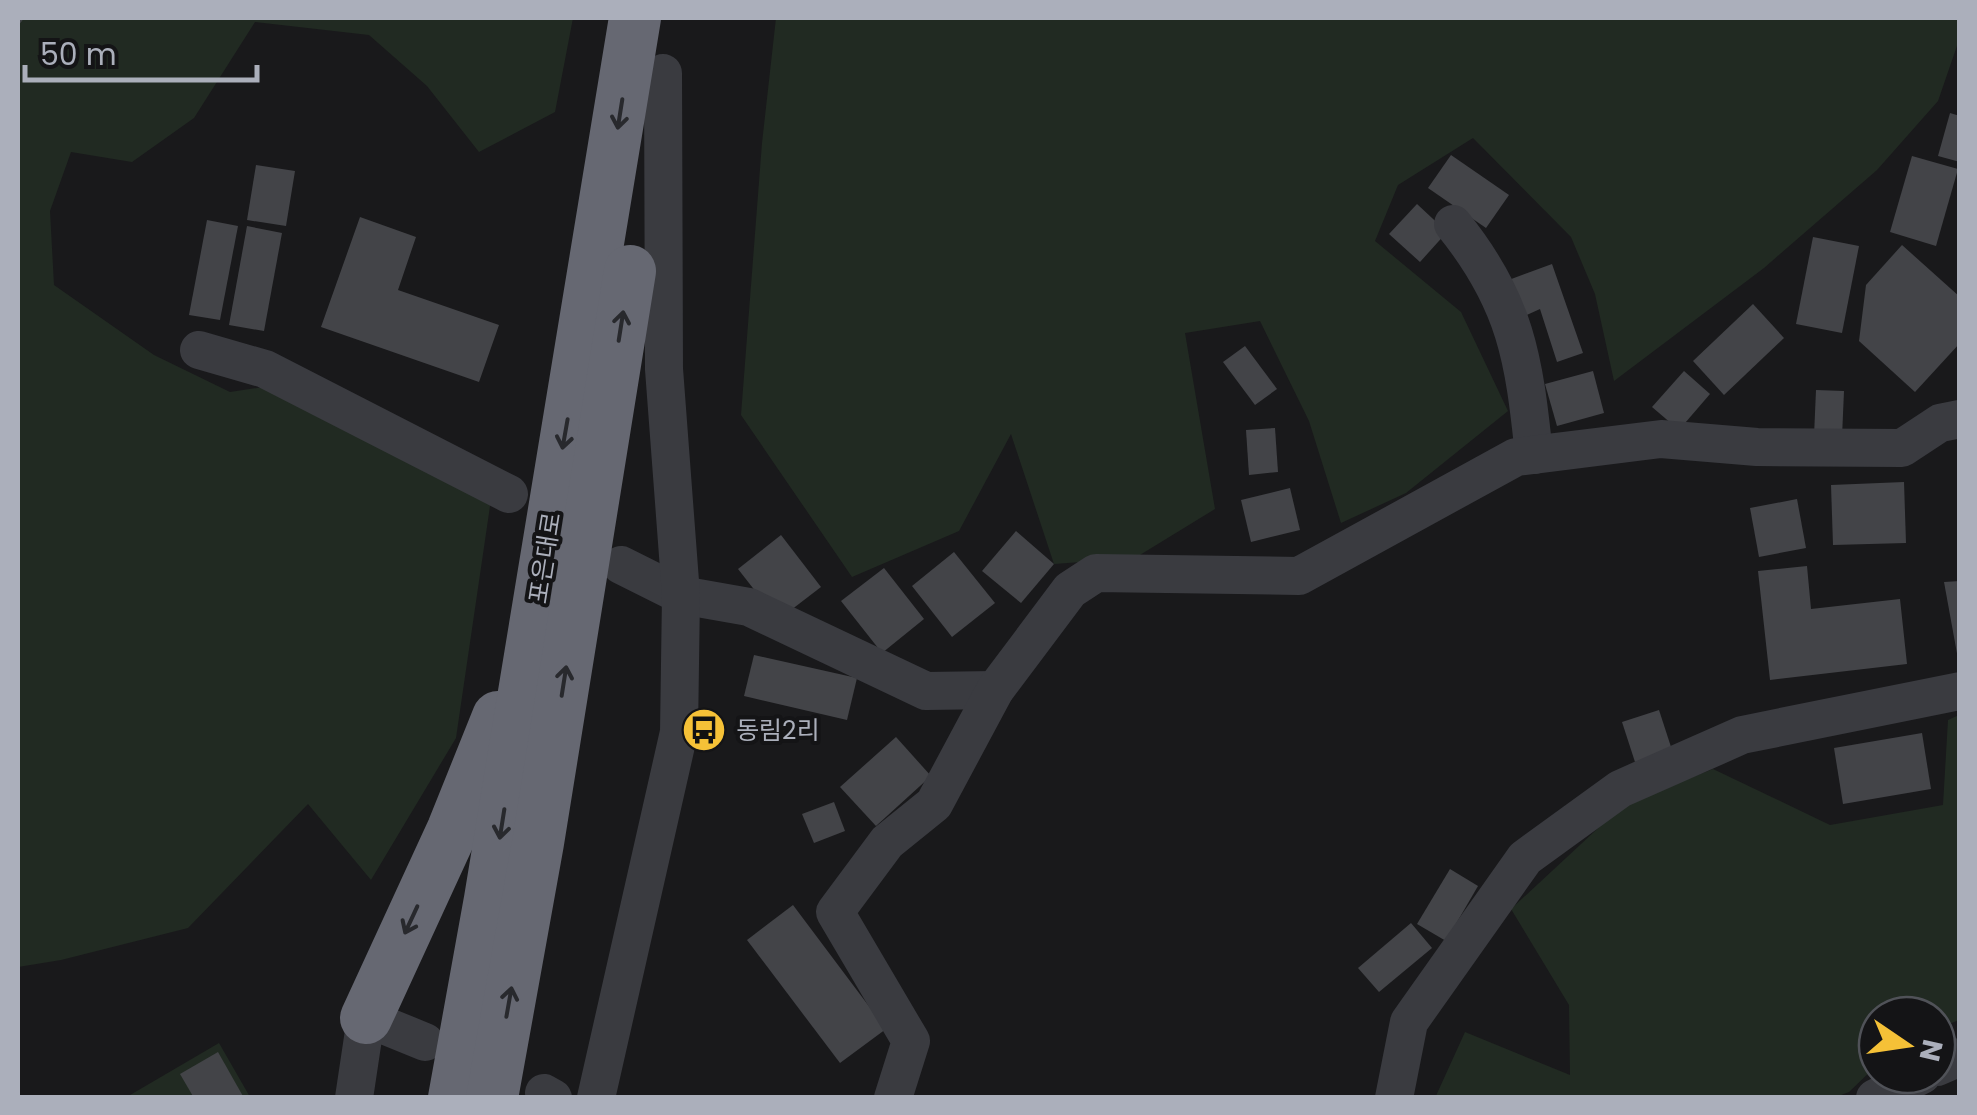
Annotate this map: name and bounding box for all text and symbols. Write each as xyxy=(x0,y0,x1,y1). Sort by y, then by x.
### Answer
scale bar xyxy=(25,20,258,82)
text: 50 m xyxy=(40,33,117,76)
one-way arrow xyxy=(610,97,628,129)
one-way arrow xyxy=(612,310,631,343)
one-way arrow xyxy=(555,417,574,450)
street label: 포은대로 xyxy=(521,510,569,606)
one-way arrow xyxy=(555,665,574,698)
bus stop icon: 동림2리 xyxy=(681,707,727,753)
place label: 동림2리 xyxy=(736,713,819,748)
one-way arrow xyxy=(492,807,511,840)
one-way arrow xyxy=(401,904,419,935)
one-way arrow xyxy=(500,986,519,1018)
north arrow xyxy=(1857,995,1957,1095)
text: N xyxy=(1910,1036,1952,1065)

